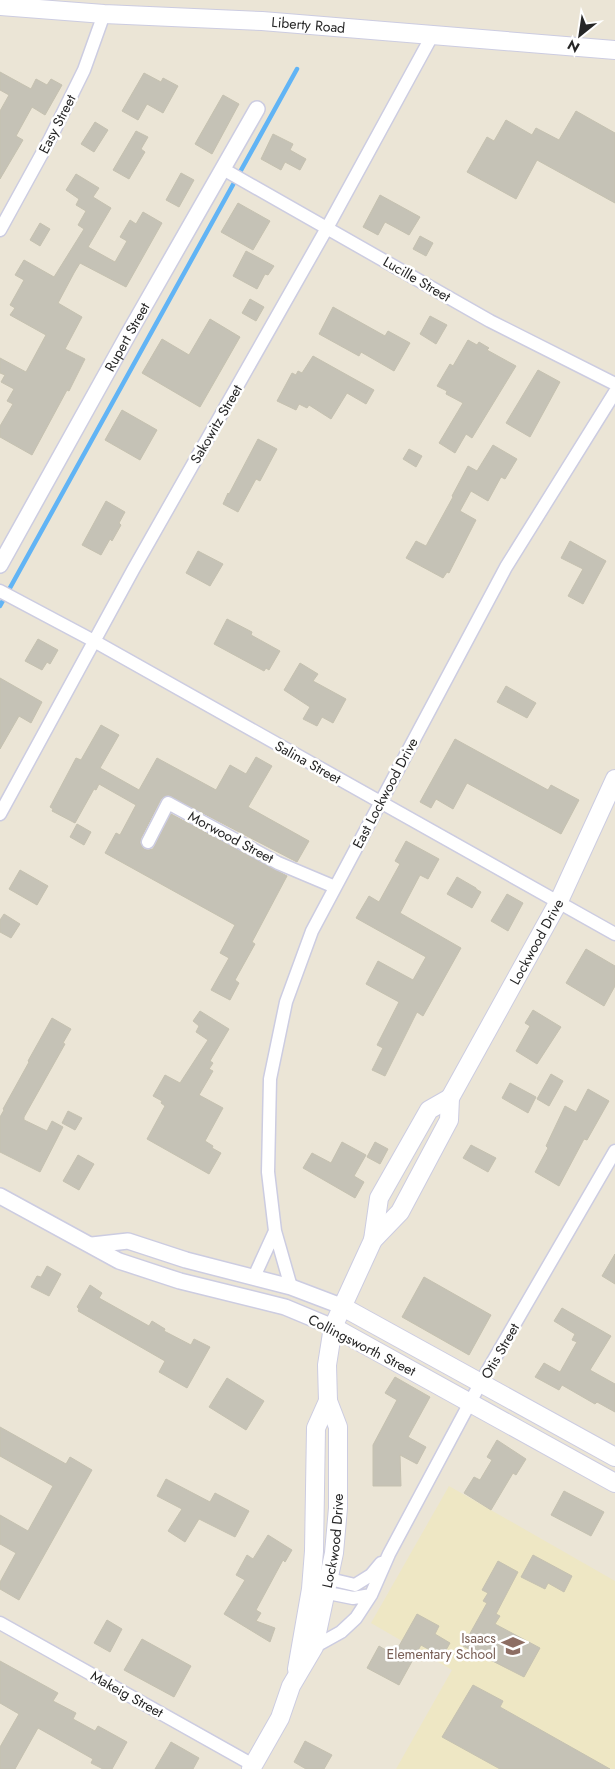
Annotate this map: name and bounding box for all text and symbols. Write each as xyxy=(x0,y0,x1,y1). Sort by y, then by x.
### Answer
north arrow xyxy=(555,10,605,60)
street label: Liberty Road xyxy=(271,12,346,38)
text: N xyxy=(564,35,583,58)
street label: Easy Street xyxy=(34,90,81,157)
street label: Lucille Street xyxy=(380,252,455,307)
street label: Rupert Street xyxy=(100,298,155,375)
street label: Sakowitz Street xyxy=(185,380,247,467)
street label: East Lockwood Drive xyxy=(347,734,423,852)
street label: Salina Street xyxy=(271,736,345,789)
street label: Morwood Street xyxy=(185,806,278,868)
street label: Lockwood Drive xyxy=(505,895,568,988)
street label: Collingsworth Street xyxy=(305,1309,420,1381)
street label: Otis Street xyxy=(476,1319,524,1383)
street label: Lockwood Drive xyxy=(317,1494,348,1590)
place label: Isaacs Elementary School xyxy=(386,1628,496,1664)
school or university icon: Isaacs Elementary School xyxy=(500,1633,526,1659)
street label: Makeig Street xyxy=(87,1666,168,1723)

